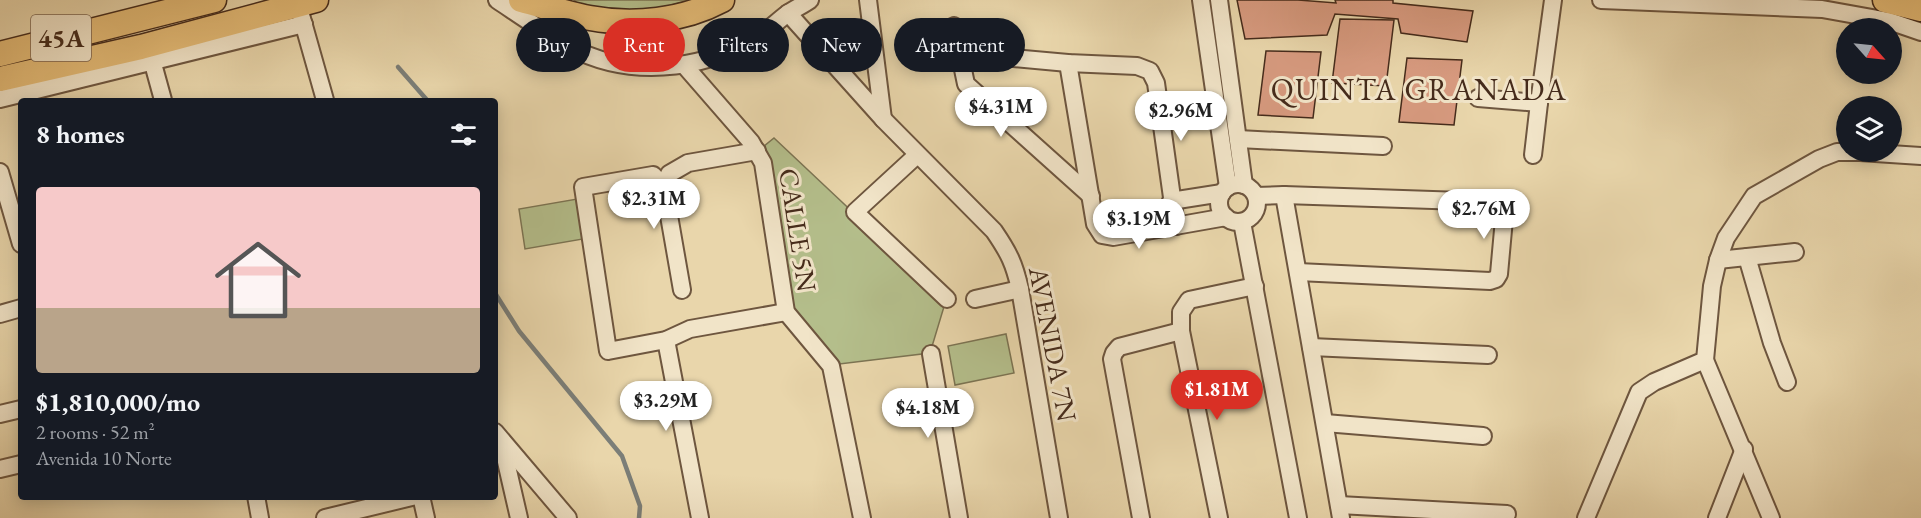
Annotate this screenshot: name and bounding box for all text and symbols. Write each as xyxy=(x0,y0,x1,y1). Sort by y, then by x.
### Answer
road number: 45A xyxy=(31,15,91,61)
chip: Buy xyxy=(516,18,591,72)
chip: Rent xyxy=(603,18,685,72)
chip: Filters xyxy=(697,18,789,72)
chip: New xyxy=(801,18,882,72)
chip: Apartment xyxy=(894,18,1025,72)
north arrow xyxy=(1836,18,1902,84)
map controls xyxy=(1836,18,1902,162)
district label: QUINTA GRANADA xyxy=(1271,70,1567,109)
pin: $4.31M xyxy=(952,87,1050,138)
pin: $2.96M xyxy=(1132,91,1230,142)
text: $4.31M xyxy=(969,93,1033,119)
button: layers xyxy=(1836,96,1902,162)
text: $2.96M xyxy=(1149,97,1213,123)
text: 8 homes xyxy=(36,117,125,151)
icon: filters xyxy=(447,118,480,151)
street label: CALLE 5N xyxy=(771,166,825,295)
pin: $2.31M xyxy=(605,179,703,230)
text: $2.31M xyxy=(622,185,686,211)
pin: $2.76M xyxy=(1435,189,1533,240)
text: $2.76M xyxy=(1452,195,1516,221)
pin: $3.19M xyxy=(1090,199,1188,250)
text: $3.19M xyxy=(1107,205,1171,231)
icon: home xyxy=(204,226,312,334)
street label: AVENIDA 7N xyxy=(1021,263,1085,425)
pin: $1.81M xyxy=(1168,370,1266,421)
text: $1.81M xyxy=(1185,376,1249,402)
pin: $3.29M xyxy=(617,381,715,432)
text: $1,810,000/mo xyxy=(36,385,200,419)
text: $3.29M xyxy=(634,387,698,413)
pin: $4.18M xyxy=(879,388,977,439)
text: $4.18M xyxy=(896,394,960,420)
text: 2 rooms · 52 m² xyxy=(36,419,155,445)
text: Avenida 10 Norte xyxy=(36,445,172,471)

